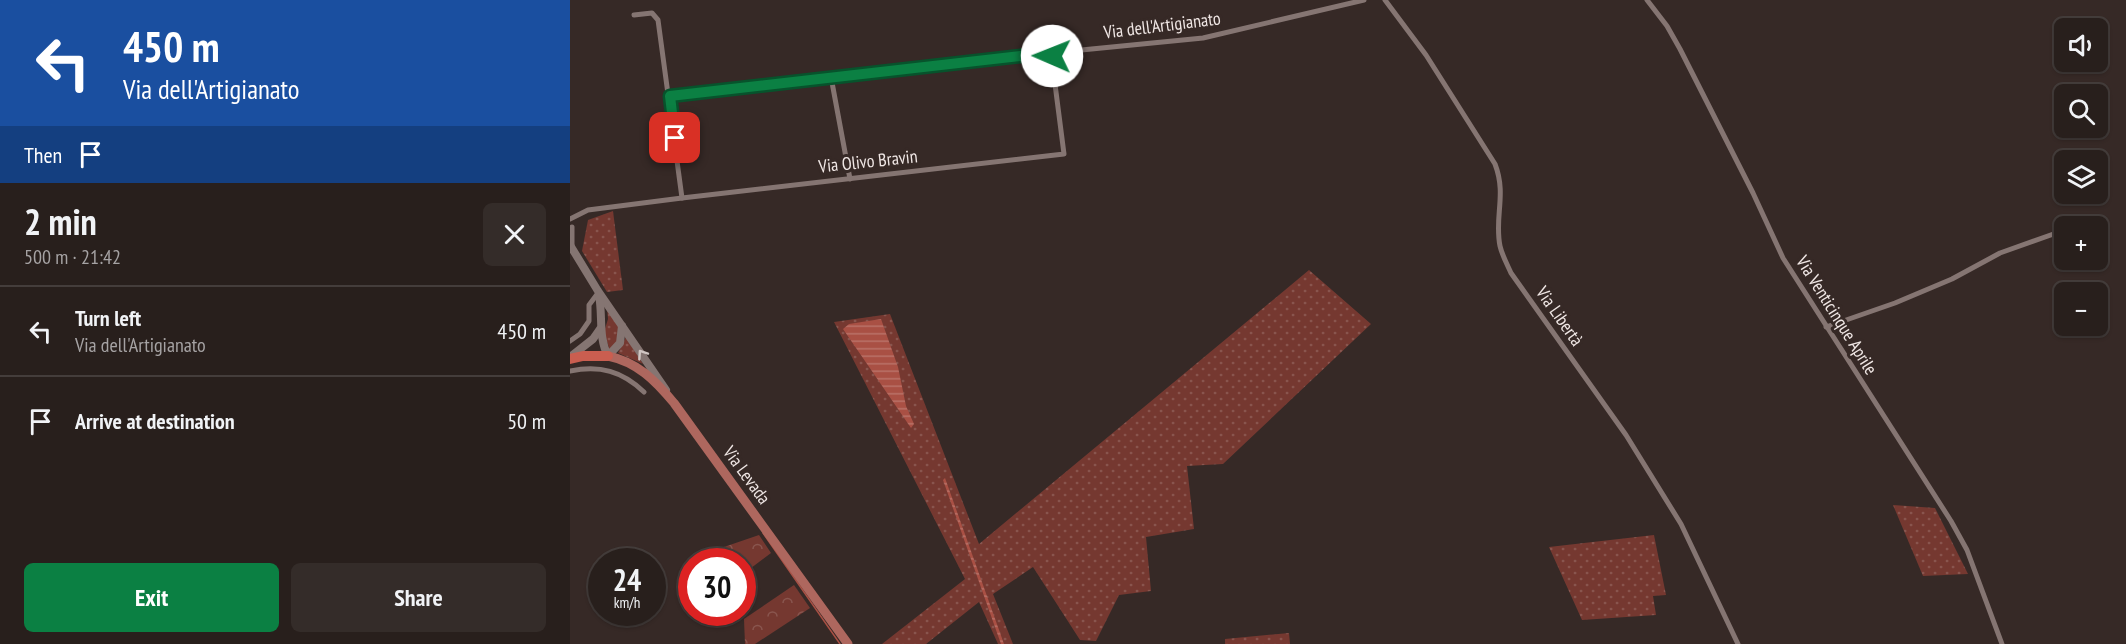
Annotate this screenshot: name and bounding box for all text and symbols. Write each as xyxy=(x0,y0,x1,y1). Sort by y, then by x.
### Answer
street label: Via dell'Artigianato xyxy=(1101,6,1222,44)
map controls xyxy=(2054,18,2108,336)
button: sound xyxy=(2054,18,2108,72)
text: 450 m xyxy=(123,19,220,74)
icon: left xyxy=(24,24,102,102)
position arrow xyxy=(1020,24,1084,88)
text: Via dell'Artigianato xyxy=(123,72,299,106)
button: search xyxy=(2054,84,2108,138)
pin xyxy=(649,112,700,163)
icon: arrive xyxy=(658,121,691,154)
icon: arrive xyxy=(74,138,107,171)
text: Then xyxy=(24,141,62,169)
street label: Via Olivo Bravin xyxy=(816,144,919,178)
button: layers xyxy=(2054,150,2108,204)
text: 2 min xyxy=(24,198,97,245)
button: close xyxy=(483,203,546,266)
button: + xyxy=(2054,216,2108,270)
text: 500 m · 21:42 xyxy=(24,244,121,270)
street label: Via Venticinque Aprile xyxy=(1791,250,1883,379)
street label: Via Libertà xyxy=(1531,281,1589,350)
button: − xyxy=(2054,282,2108,336)
text: Turn left xyxy=(75,304,141,332)
icon: left xyxy=(24,315,57,348)
text: 450 m xyxy=(497,317,546,345)
text: Via dell'Artigianato xyxy=(75,332,206,358)
one-way arrow xyxy=(638,349,649,360)
icon: arrive xyxy=(24,405,57,438)
text: Arrive at destination xyxy=(75,407,235,435)
text: 50 m xyxy=(507,407,546,435)
street label: Via Levada xyxy=(718,441,776,509)
speed limit sign: 30 xyxy=(678,548,756,626)
text: 24 xyxy=(613,560,641,599)
button: Exit xyxy=(24,563,279,632)
button: Share xyxy=(291,563,546,632)
text: km/h xyxy=(614,593,640,612)

